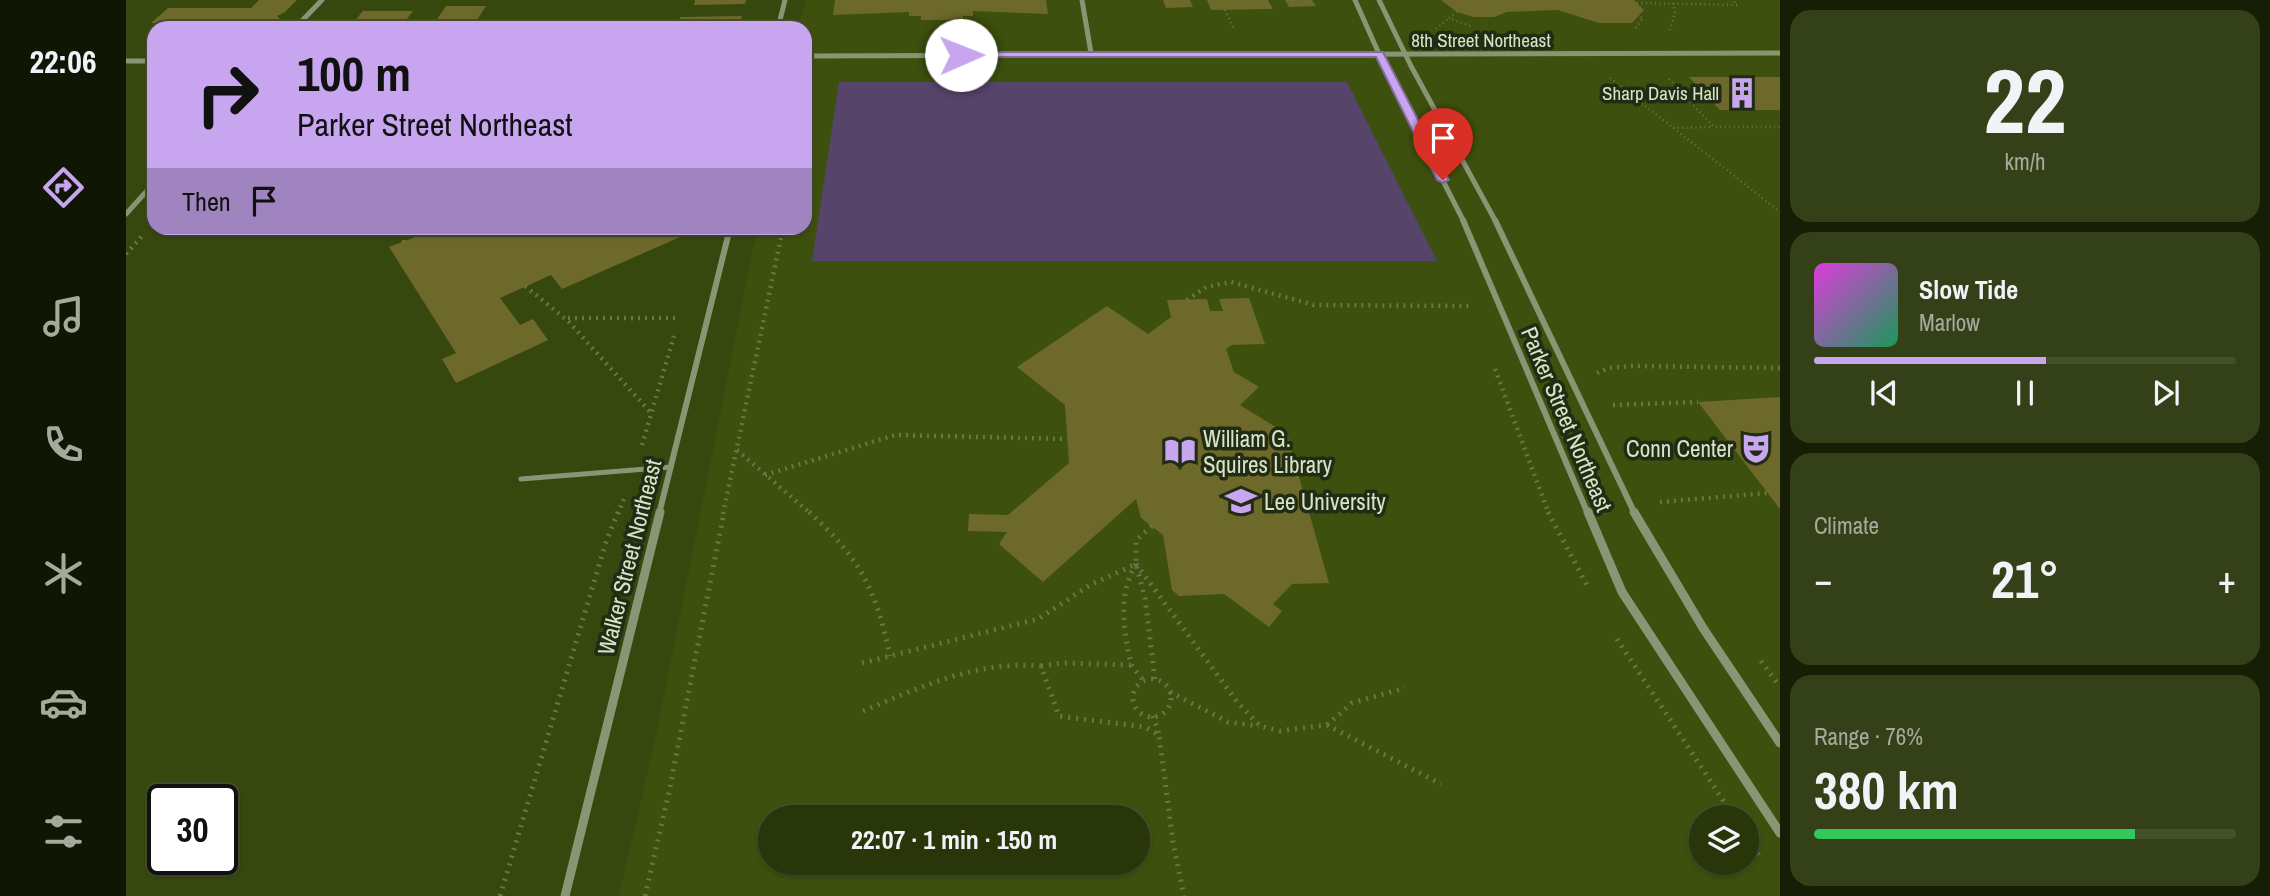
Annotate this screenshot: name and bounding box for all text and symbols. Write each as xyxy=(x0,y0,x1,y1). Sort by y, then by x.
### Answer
position arrow xyxy=(924,18,998,92)
street label: 8th Street Northeast xyxy=(1411,27,1551,53)
text: 22 xyxy=(1984,39,2067,161)
text: 22:06 xyxy=(29,40,97,83)
text: 100 m xyxy=(297,40,411,106)
icon: right xyxy=(182,49,273,140)
building icon: Sharp Davis Hall xyxy=(1725,76,1759,110)
place label: Sharp Davis Hall xyxy=(1602,80,1719,106)
text: Parker Street Northeast xyxy=(297,103,573,146)
pin xyxy=(1413,108,1473,180)
icon: arrive xyxy=(1424,119,1462,157)
text: km/h xyxy=(2005,146,2045,177)
icon: directions xyxy=(39,163,88,212)
icon: arrive xyxy=(245,182,283,220)
text: Then xyxy=(182,184,231,219)
text: Slow Tide xyxy=(1919,272,2018,307)
icon: music xyxy=(39,292,88,341)
text: Marlow xyxy=(1919,307,1980,338)
street label: Parker Street Northeast xyxy=(1514,322,1620,516)
icon: previous xyxy=(1865,374,1903,412)
icon: pause xyxy=(2006,374,2044,412)
icon: next xyxy=(2147,374,2185,412)
icon: phone xyxy=(39,420,88,469)
place label: William G. Squires Library xyxy=(1203,423,1333,480)
theatre icon: Conn Center xyxy=(1739,431,1773,465)
place label: Conn Center xyxy=(1626,433,1734,464)
library icon: William G. Squires Library xyxy=(1163,434,1197,468)
street label: Walker Street Northeast xyxy=(590,456,668,658)
school or university icon: Lee University xyxy=(1224,484,1258,518)
place label: Lee University xyxy=(1264,486,1386,517)
text: Climate xyxy=(1814,510,1879,541)
text: 21° xyxy=(1991,544,2059,614)
icon: climate xyxy=(39,549,88,598)
text: − xyxy=(1814,554,1832,605)
text: + xyxy=(2218,554,2236,605)
icon: car xyxy=(39,678,88,727)
text: Range · 76% xyxy=(1814,721,1923,752)
text: 380 km xyxy=(1814,755,1959,825)
speed limit sign: 30 xyxy=(147,784,238,875)
map controls xyxy=(1689,805,1759,875)
button: layers xyxy=(1689,805,1759,875)
icon: filters xyxy=(39,807,88,856)
text: 22:07 · 1 min · 150 m xyxy=(851,822,1057,857)

